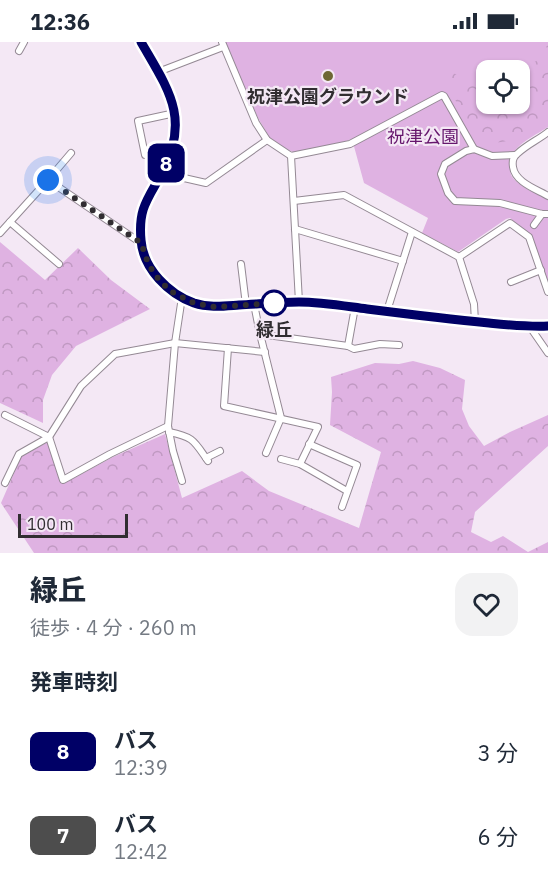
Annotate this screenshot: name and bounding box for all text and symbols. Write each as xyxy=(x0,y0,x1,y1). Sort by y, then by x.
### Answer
text: 12:36 xyxy=(30,7,90,36)
map controls xyxy=(476,60,530,114)
button: locate xyxy=(476,60,530,114)
marker: 祝津公園グラウンド xyxy=(321,69,335,83)
place label: 祝津公園グラウンド xyxy=(247,85,409,108)
park label: 祝津公園 xyxy=(387,125,459,148)
line badge: 8 xyxy=(146,144,186,182)
text: 8 xyxy=(160,149,172,177)
your location xyxy=(33,165,63,195)
marker: 緑丘 xyxy=(261,290,287,316)
place label: 緑丘 xyxy=(256,318,292,341)
scale bar xyxy=(18,511,128,538)
text: 100 m xyxy=(27,514,74,534)
text: 緑丘 xyxy=(30,571,86,608)
button: heart xyxy=(455,573,518,636)
text: 徒歩 · 4 分 · 260 m xyxy=(30,614,197,641)
text: 発車時刻 xyxy=(30,667,118,696)
text: バス xyxy=(114,725,158,754)
text: 8 xyxy=(57,737,69,765)
text: 3 分 xyxy=(478,738,518,767)
text: 12:39 xyxy=(114,754,168,781)
text: バス xyxy=(114,809,158,838)
text: 7 xyxy=(57,821,69,849)
text: 6 分 xyxy=(478,822,518,851)
text: 12:42 xyxy=(114,838,168,865)

